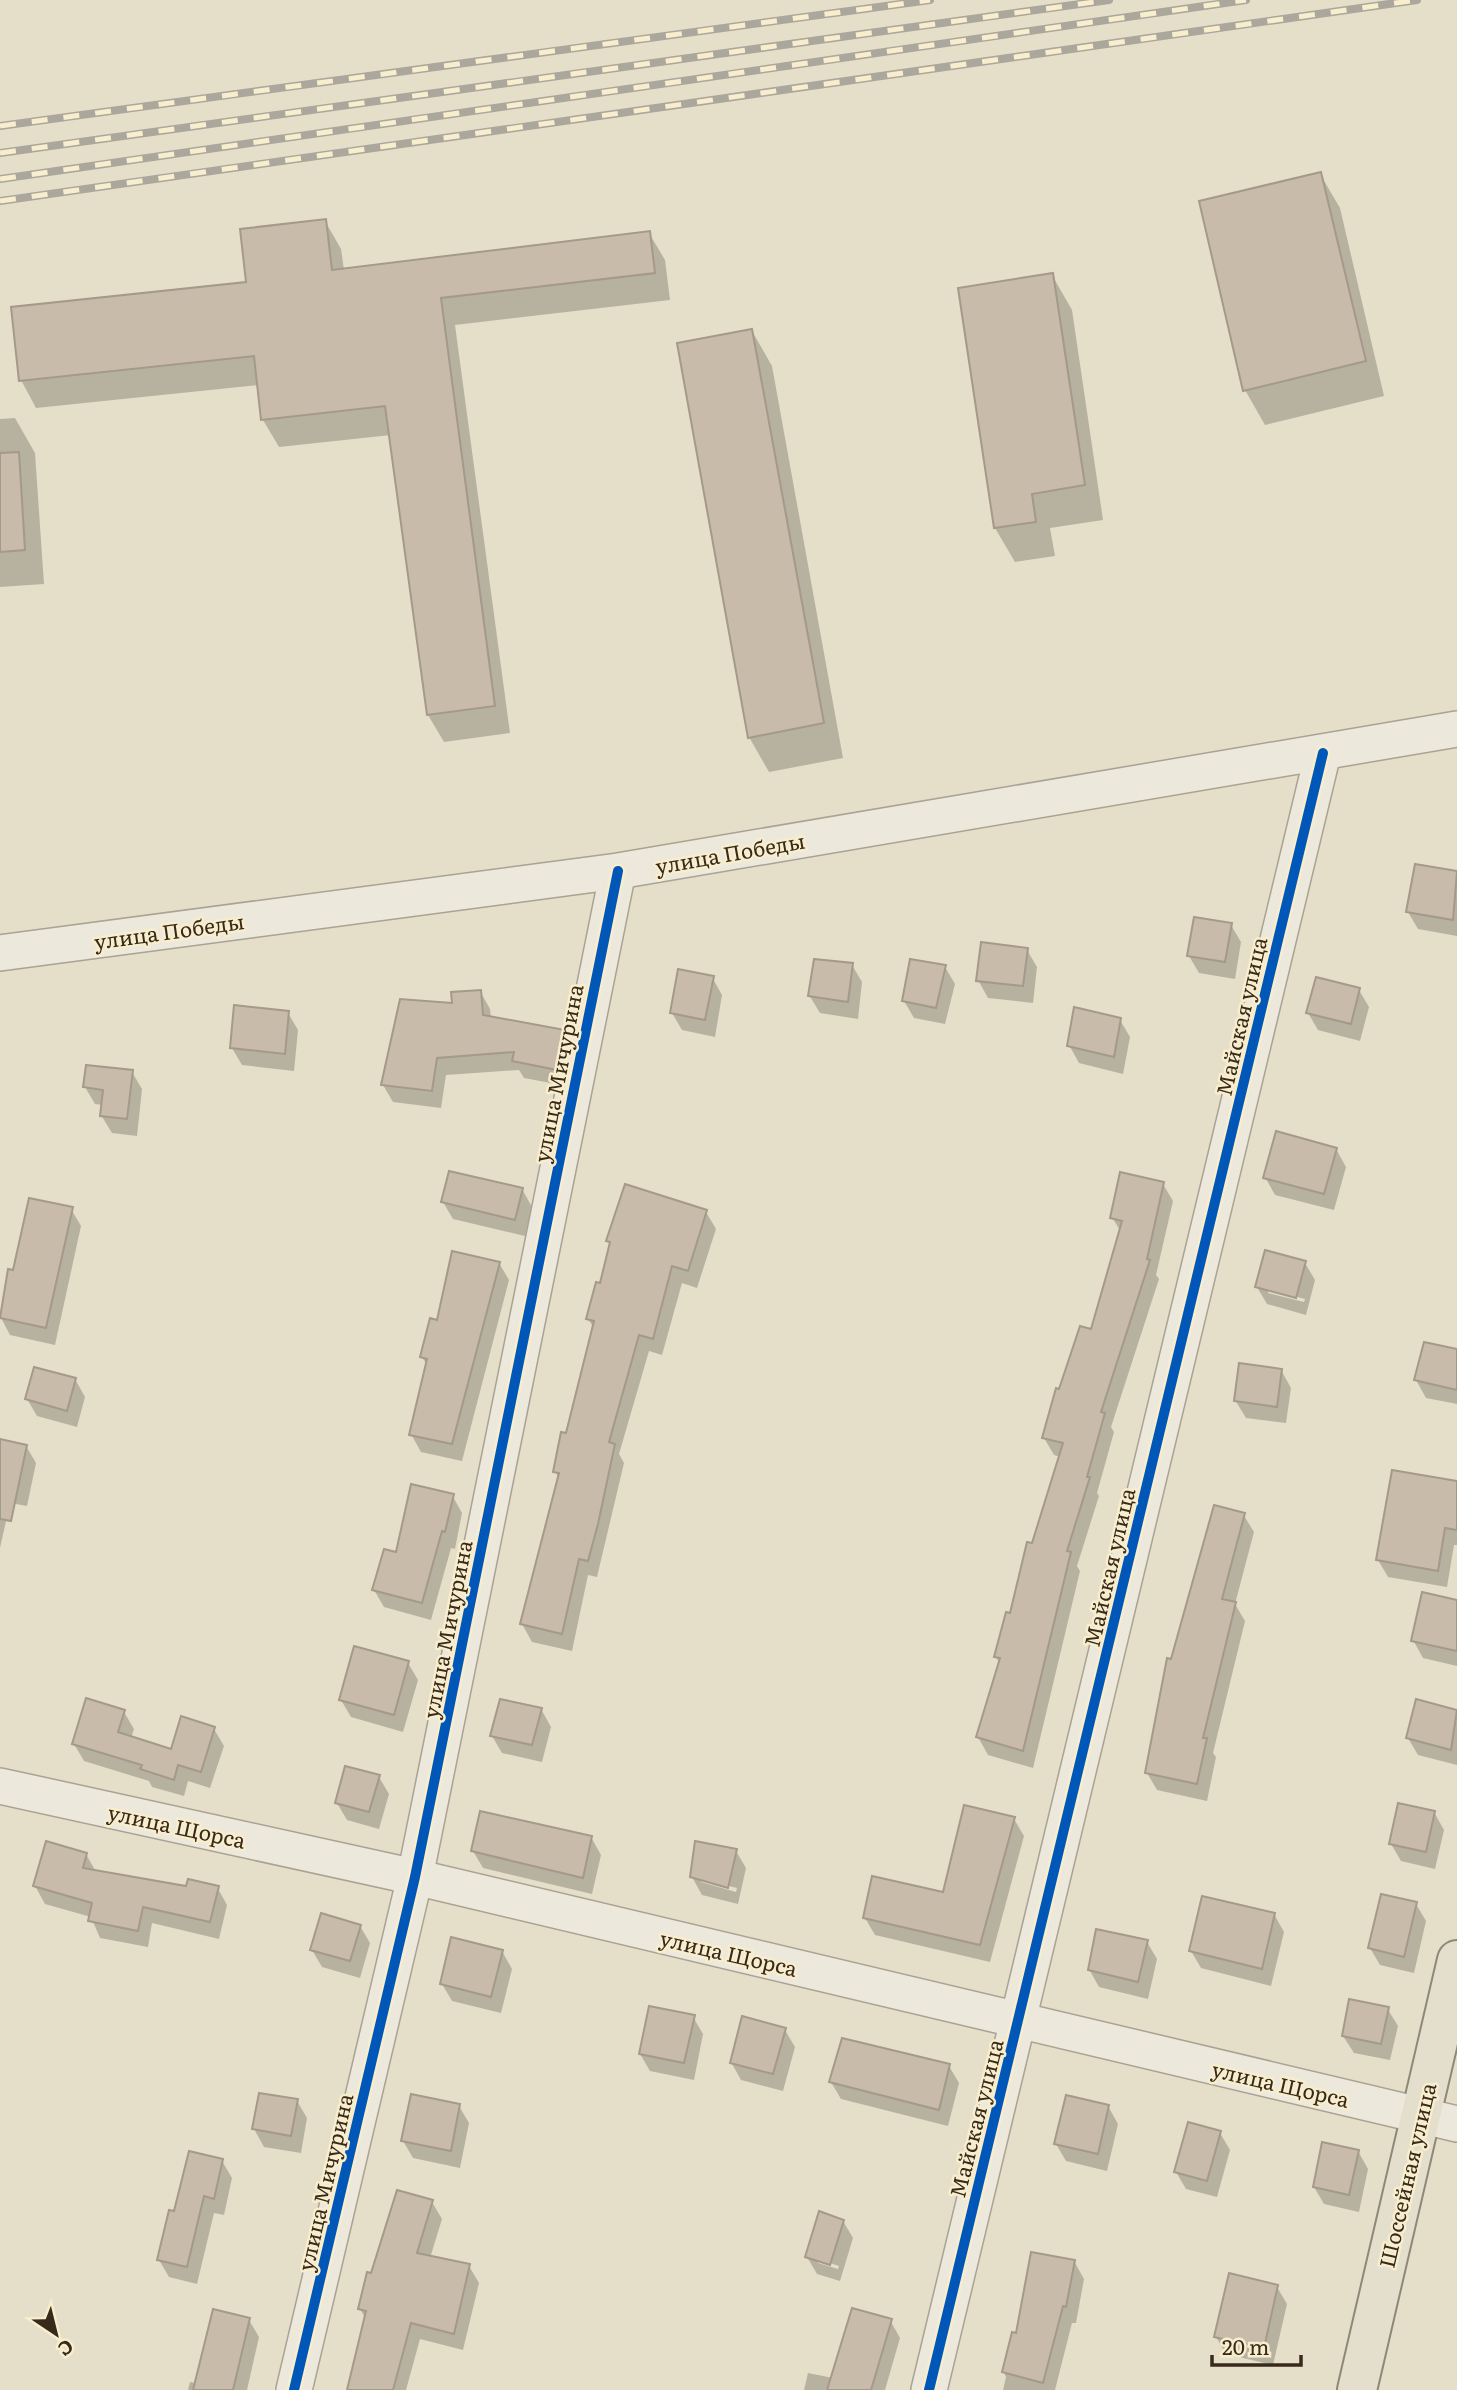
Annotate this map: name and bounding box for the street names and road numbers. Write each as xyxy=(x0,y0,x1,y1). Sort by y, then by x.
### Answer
street label: улица Победы xyxy=(653,824,807,880)
street label: улица Победы xyxy=(92,904,246,956)
street label: Майская улица xyxy=(1207,933,1273,1099)
street label: улица Мичурина xyxy=(524,980,590,1165)
street label: Майская улица xyxy=(1075,1484,1141,1650)
street label: улица Мичурина xyxy=(413,1536,479,1721)
street label: улица Щорса xyxy=(105,1795,249,1855)
street label: улица Щорса xyxy=(657,1921,801,1983)
street label: Майская улица xyxy=(940,2035,1010,2200)
street label: улица Щорса xyxy=(1209,2052,1353,2114)
street label: Шоссейная улица xyxy=(1370,2079,1443,2271)
street label: улица Мичурина xyxy=(289,2090,360,2274)

